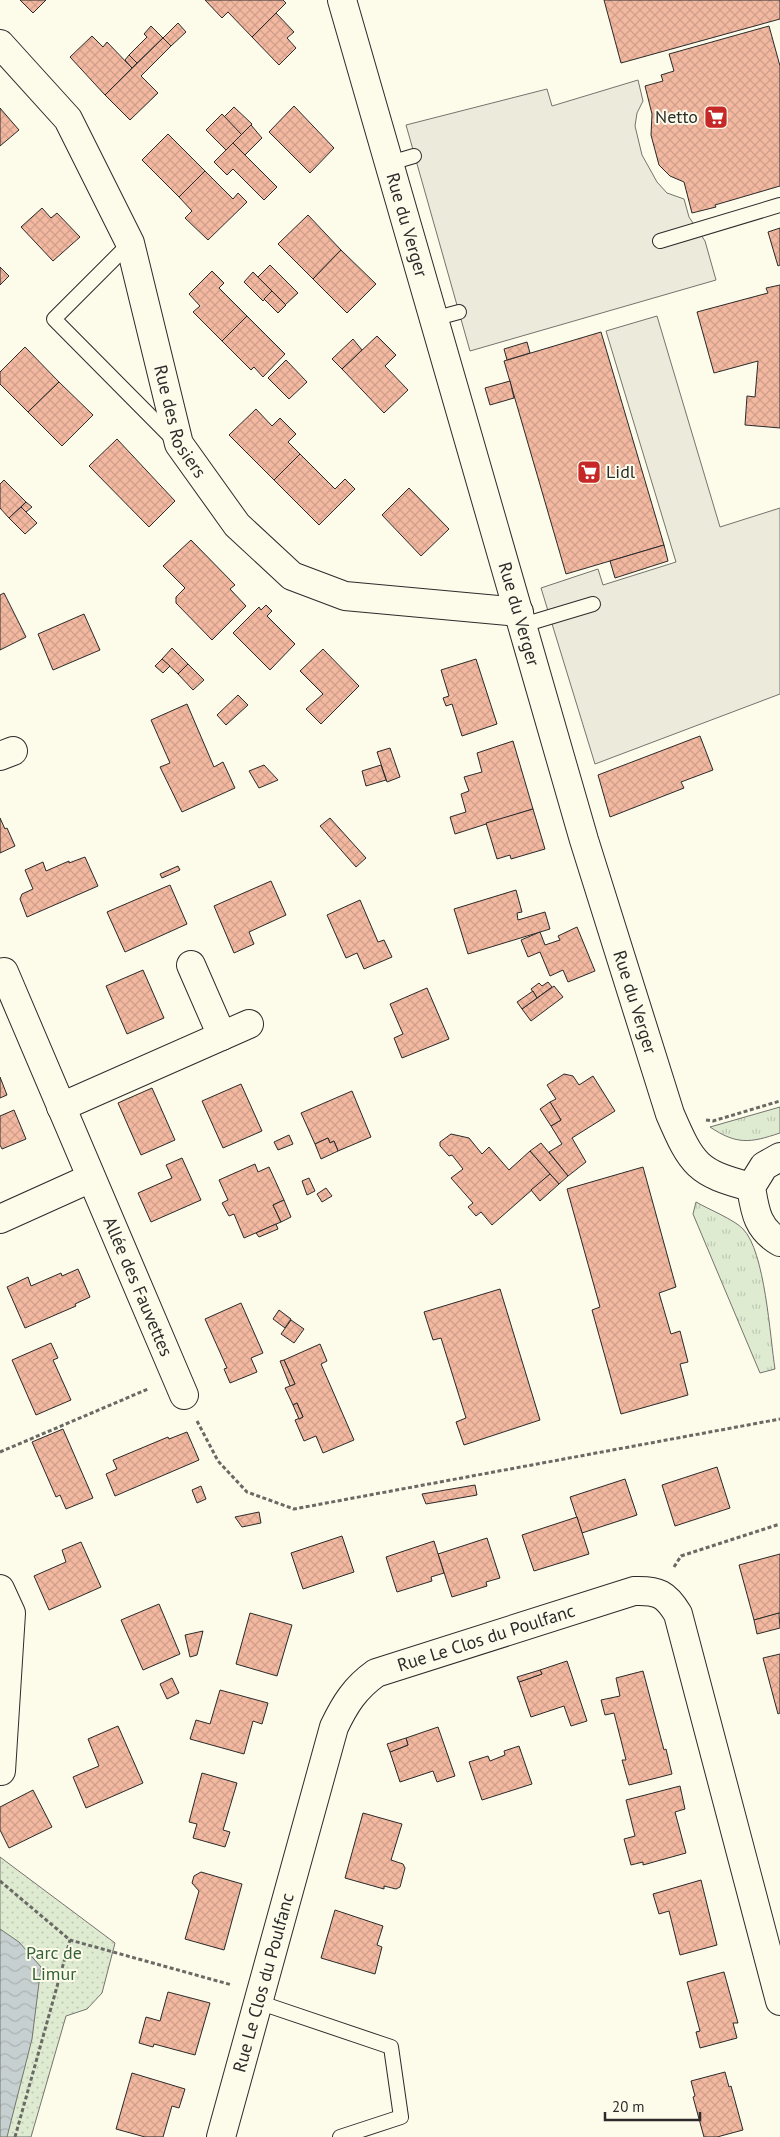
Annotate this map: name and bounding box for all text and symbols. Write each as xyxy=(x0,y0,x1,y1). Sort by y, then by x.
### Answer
supermarket icon: Netto xyxy=(703,104,729,130)
place label: Netto xyxy=(655,105,698,128)
street label: Rue du Verger xyxy=(381,170,433,279)
street label: Rue des Rosiers xyxy=(149,363,212,482)
supermarket icon: Lidl xyxy=(576,459,602,485)
place label: Lidl xyxy=(606,460,636,483)
street label: Rue du Verger xyxy=(493,559,545,669)
street label: Rue du Verger xyxy=(608,947,662,1057)
street label: Allée des Fauvettes xyxy=(99,1213,178,1360)
street label: Rue Le Clos du Poulfanc xyxy=(394,1599,577,1677)
street label: Rue Le Clos du Poulfanc xyxy=(227,1890,299,2075)
park label: Parc de Limur xyxy=(26,1941,82,1985)
scale bar xyxy=(605,2090,700,2122)
text: 20 m xyxy=(612,2097,645,2116)

